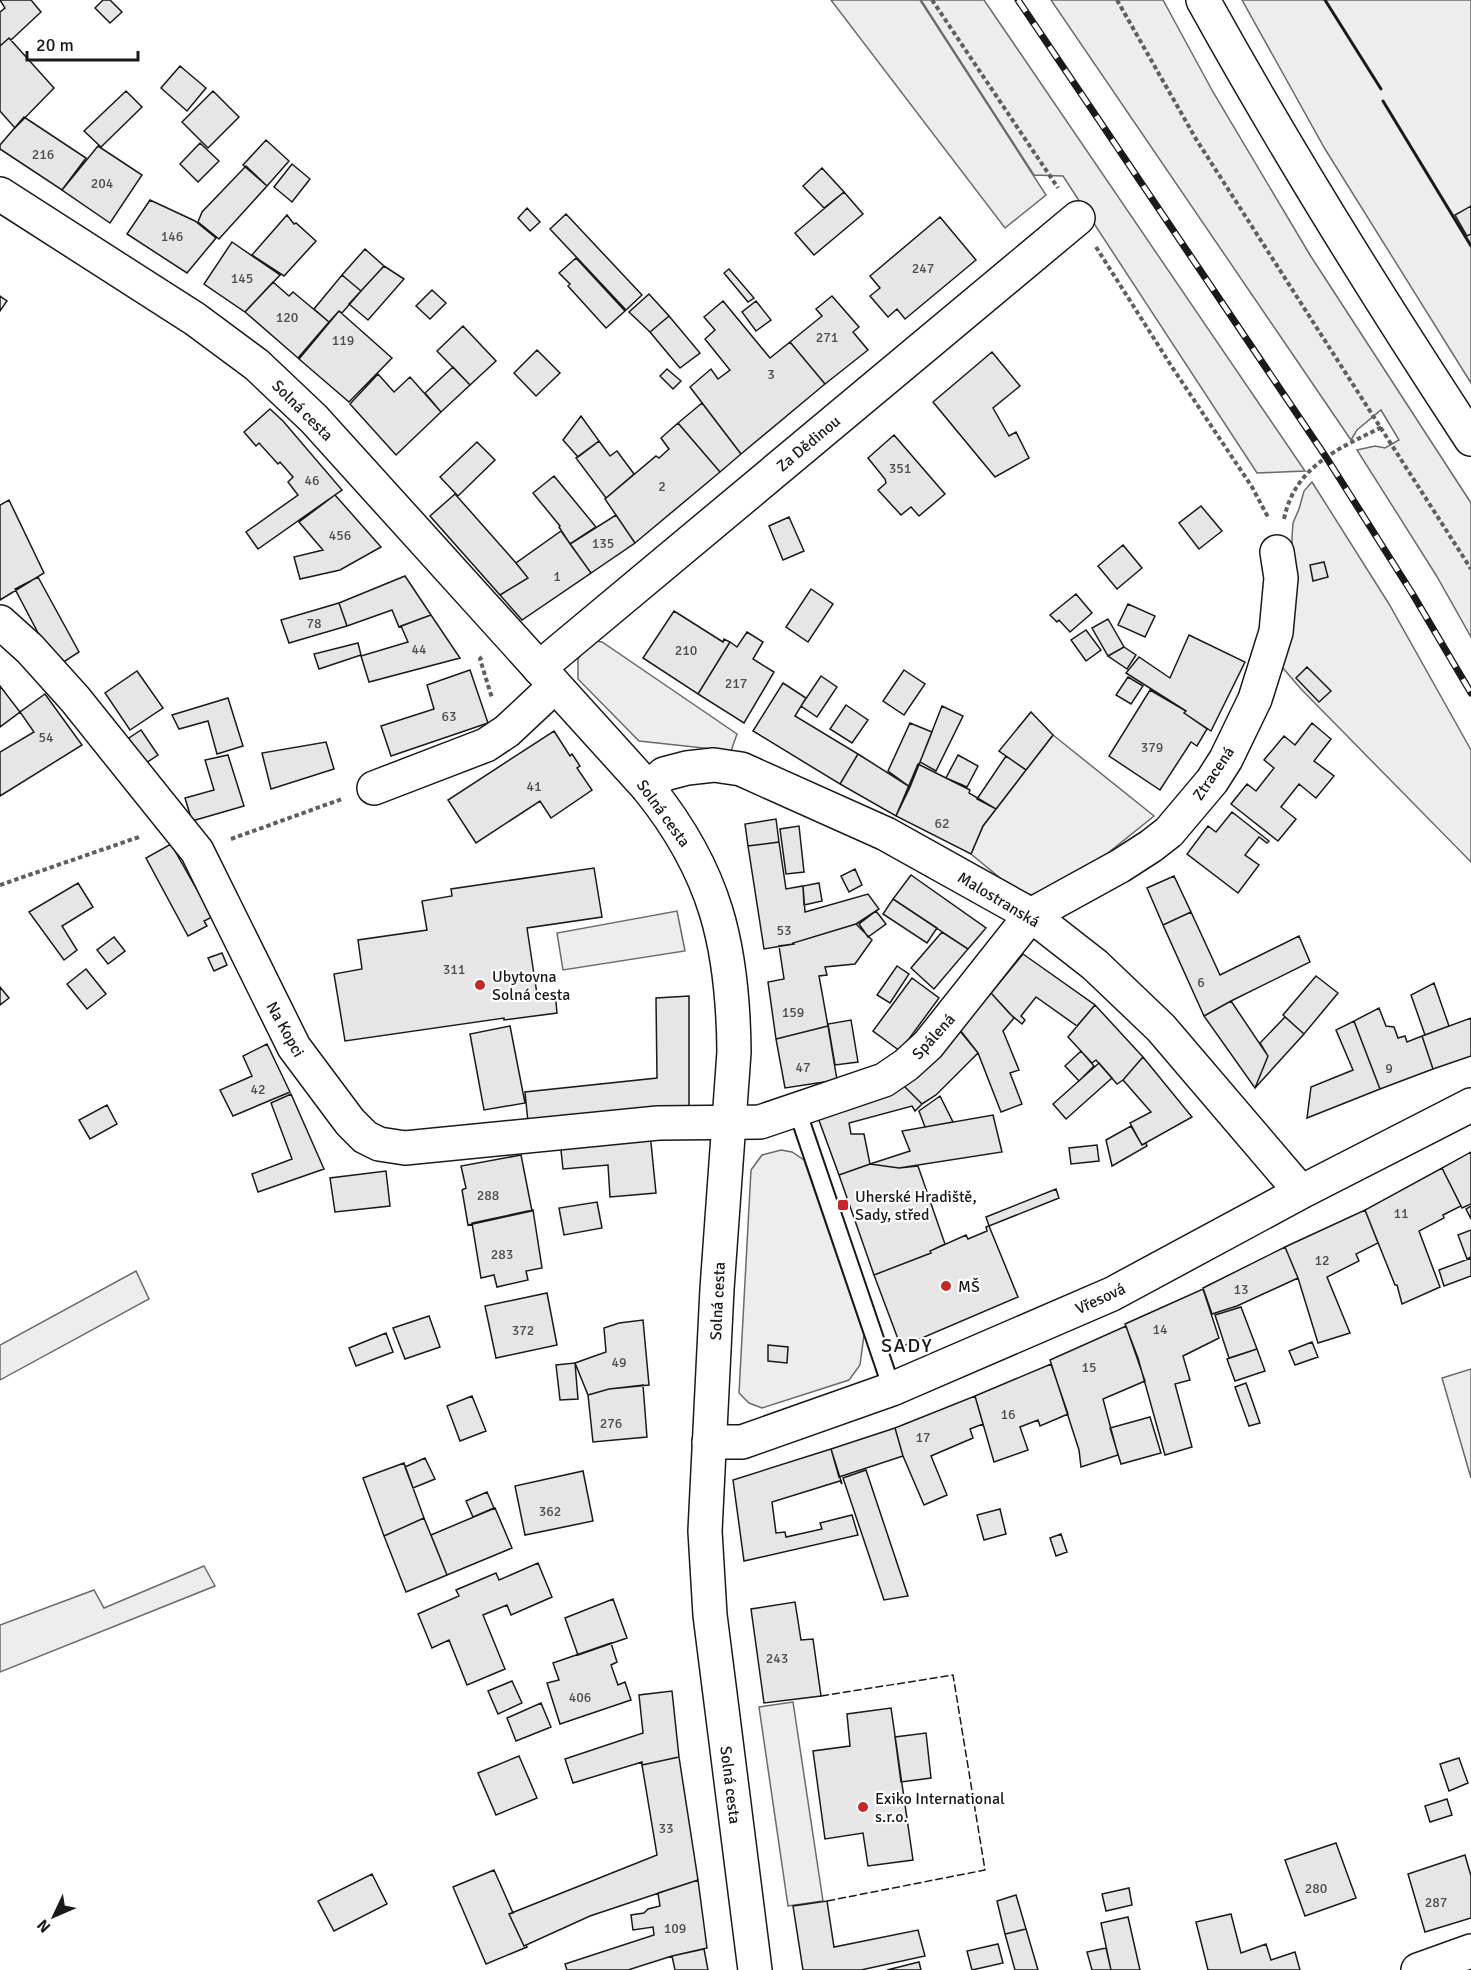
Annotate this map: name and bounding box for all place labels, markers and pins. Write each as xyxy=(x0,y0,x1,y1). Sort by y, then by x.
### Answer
place label: Ubytovna Solná cesta xyxy=(492,967,570,1005)
marker: Ubytovna Solná cesta xyxy=(473,978,487,992)
place label: Uherské Hradiště, Sady, střed xyxy=(855,1187,977,1225)
marker: Uherské Hradiště, Sady, střed xyxy=(836,1198,850,1212)
place label: MŠ xyxy=(958,1277,980,1297)
marker: MŠ xyxy=(939,1279,953,1293)
place label: Exiko International s.r.o. xyxy=(875,1789,1005,1827)
marker: Exiko International s.r.o. xyxy=(856,1800,870,1814)

